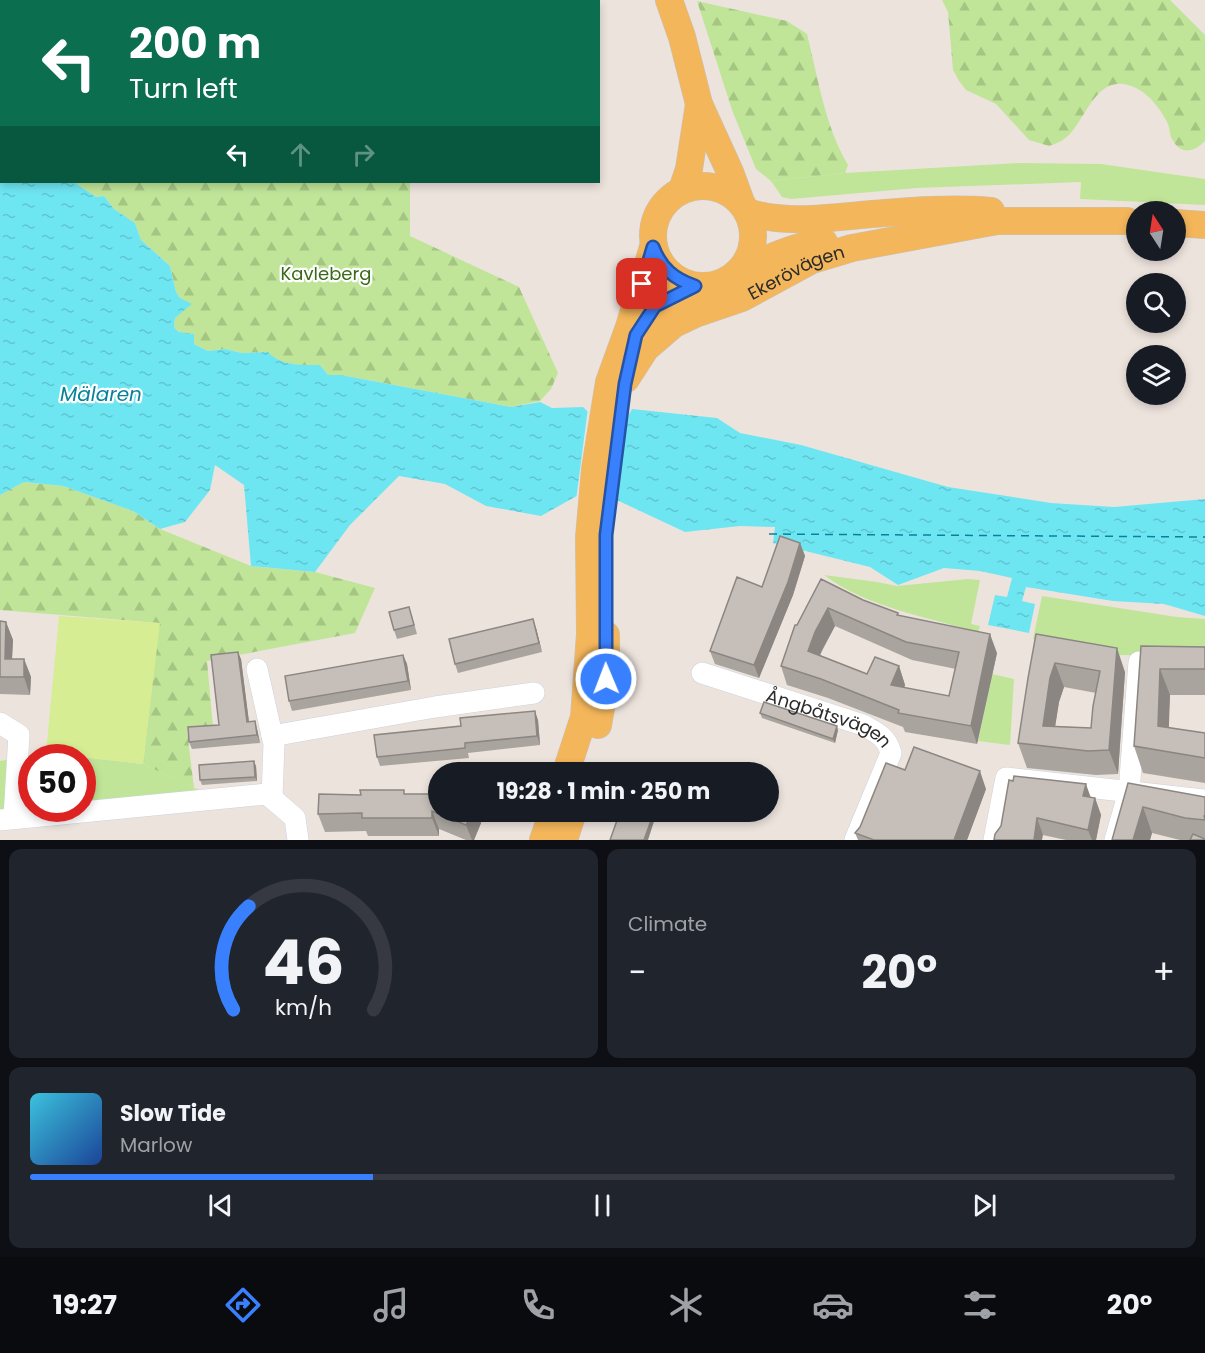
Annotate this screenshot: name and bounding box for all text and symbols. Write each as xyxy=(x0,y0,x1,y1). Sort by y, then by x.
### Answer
text: 200 m xyxy=(129,14,261,73)
icon: left xyxy=(30,24,108,102)
text: Turn left xyxy=(129,70,238,107)
icon: left xyxy=(221,138,254,171)
icon: ahead xyxy=(284,138,317,171)
icon: right xyxy=(347,138,380,171)
north arrow xyxy=(1126,201,1186,261)
map controls xyxy=(1126,201,1186,405)
street label: Ekerövägen xyxy=(743,238,847,305)
pin xyxy=(616,258,667,309)
park label: Kavleberg xyxy=(281,261,371,286)
icon: arrive xyxy=(625,267,658,300)
button: search xyxy=(1126,273,1186,333)
button: layers xyxy=(1126,345,1186,405)
water label: Mälaren xyxy=(60,380,142,408)
position arrow xyxy=(574,647,638,711)
street label: Ångbåtsvägen xyxy=(763,682,898,752)
speed limit sign: 50 xyxy=(18,744,96,822)
text: 19:28 · 1 min · 250 m xyxy=(497,776,710,807)
text: Climate xyxy=(628,910,707,938)
text: 46 xyxy=(263,918,344,1006)
text: 20° xyxy=(861,941,937,1004)
text: − xyxy=(628,949,646,996)
text: + xyxy=(1152,949,1175,996)
text: km/h xyxy=(275,993,332,1024)
text: Slow Tide xyxy=(120,1098,226,1129)
text: Marlow xyxy=(120,1131,192,1159)
icon: previous xyxy=(204,1189,237,1222)
icon: pause xyxy=(586,1189,619,1222)
icon: next xyxy=(968,1189,1001,1222)
icon: directions xyxy=(222,1284,264,1326)
icon: music xyxy=(370,1284,412,1326)
icon: phone xyxy=(517,1284,559,1326)
icon: climate xyxy=(665,1284,707,1326)
icon: car xyxy=(812,1284,854,1326)
icon: filters xyxy=(959,1284,1001,1326)
text: 19:27 xyxy=(53,1286,117,1323)
text: 20° xyxy=(1107,1286,1152,1323)

